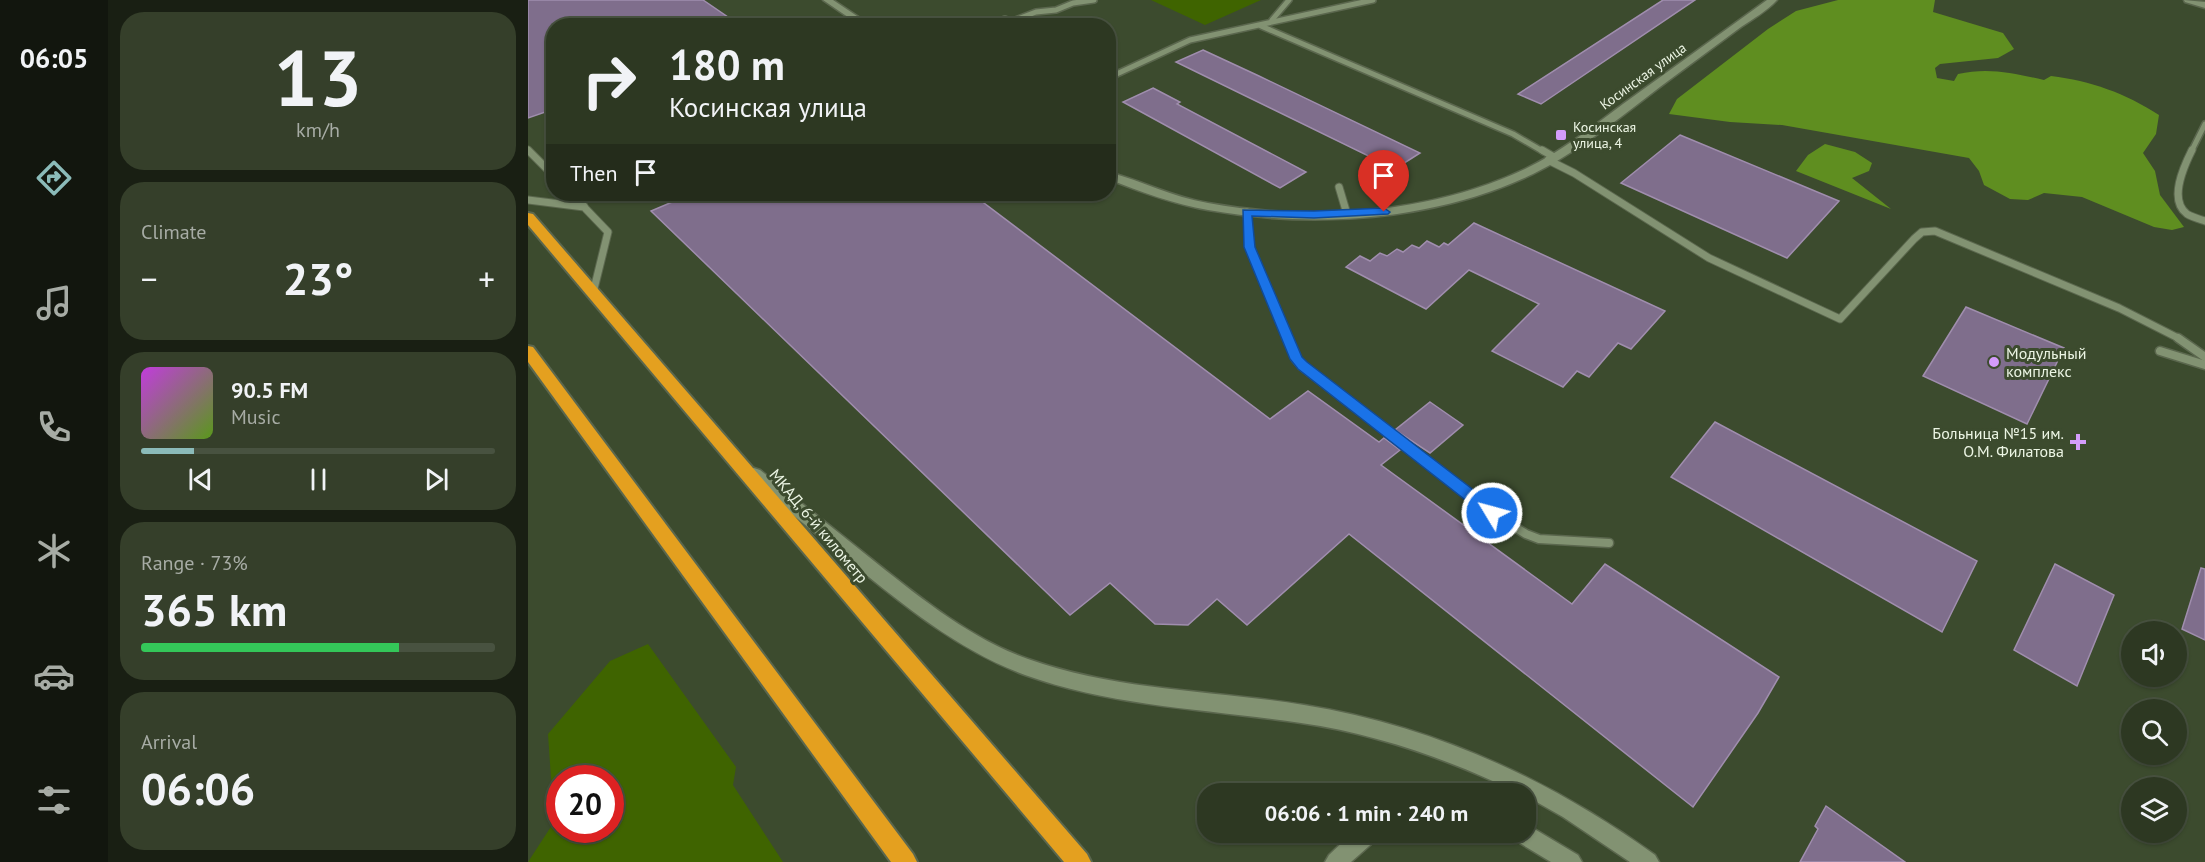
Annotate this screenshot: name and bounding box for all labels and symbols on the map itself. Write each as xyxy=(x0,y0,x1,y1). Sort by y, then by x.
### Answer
street label: Косинская улица xyxy=(1596,39,1690,113)
place label: Косинская улица, 4 xyxy=(1573,118,1636,152)
marker: Косинская улица, 4 xyxy=(1554,128,1568,142)
pin xyxy=(1358,150,1409,212)
place label: Модульный комплекс xyxy=(2006,343,2086,381)
marker: Модульный комплекс xyxy=(1987,355,2001,369)
place label: Больница №15 им. О.М. Филатова xyxy=(1932,423,2064,461)
marker: Больница №15 им. О.М. Филатова xyxy=(2069,433,2087,451)
street label: МКАД, 6-й километр xyxy=(765,465,873,587)
position arrow xyxy=(1460,481,1524,545)
speed limit sign: 20 xyxy=(546,765,624,843)

